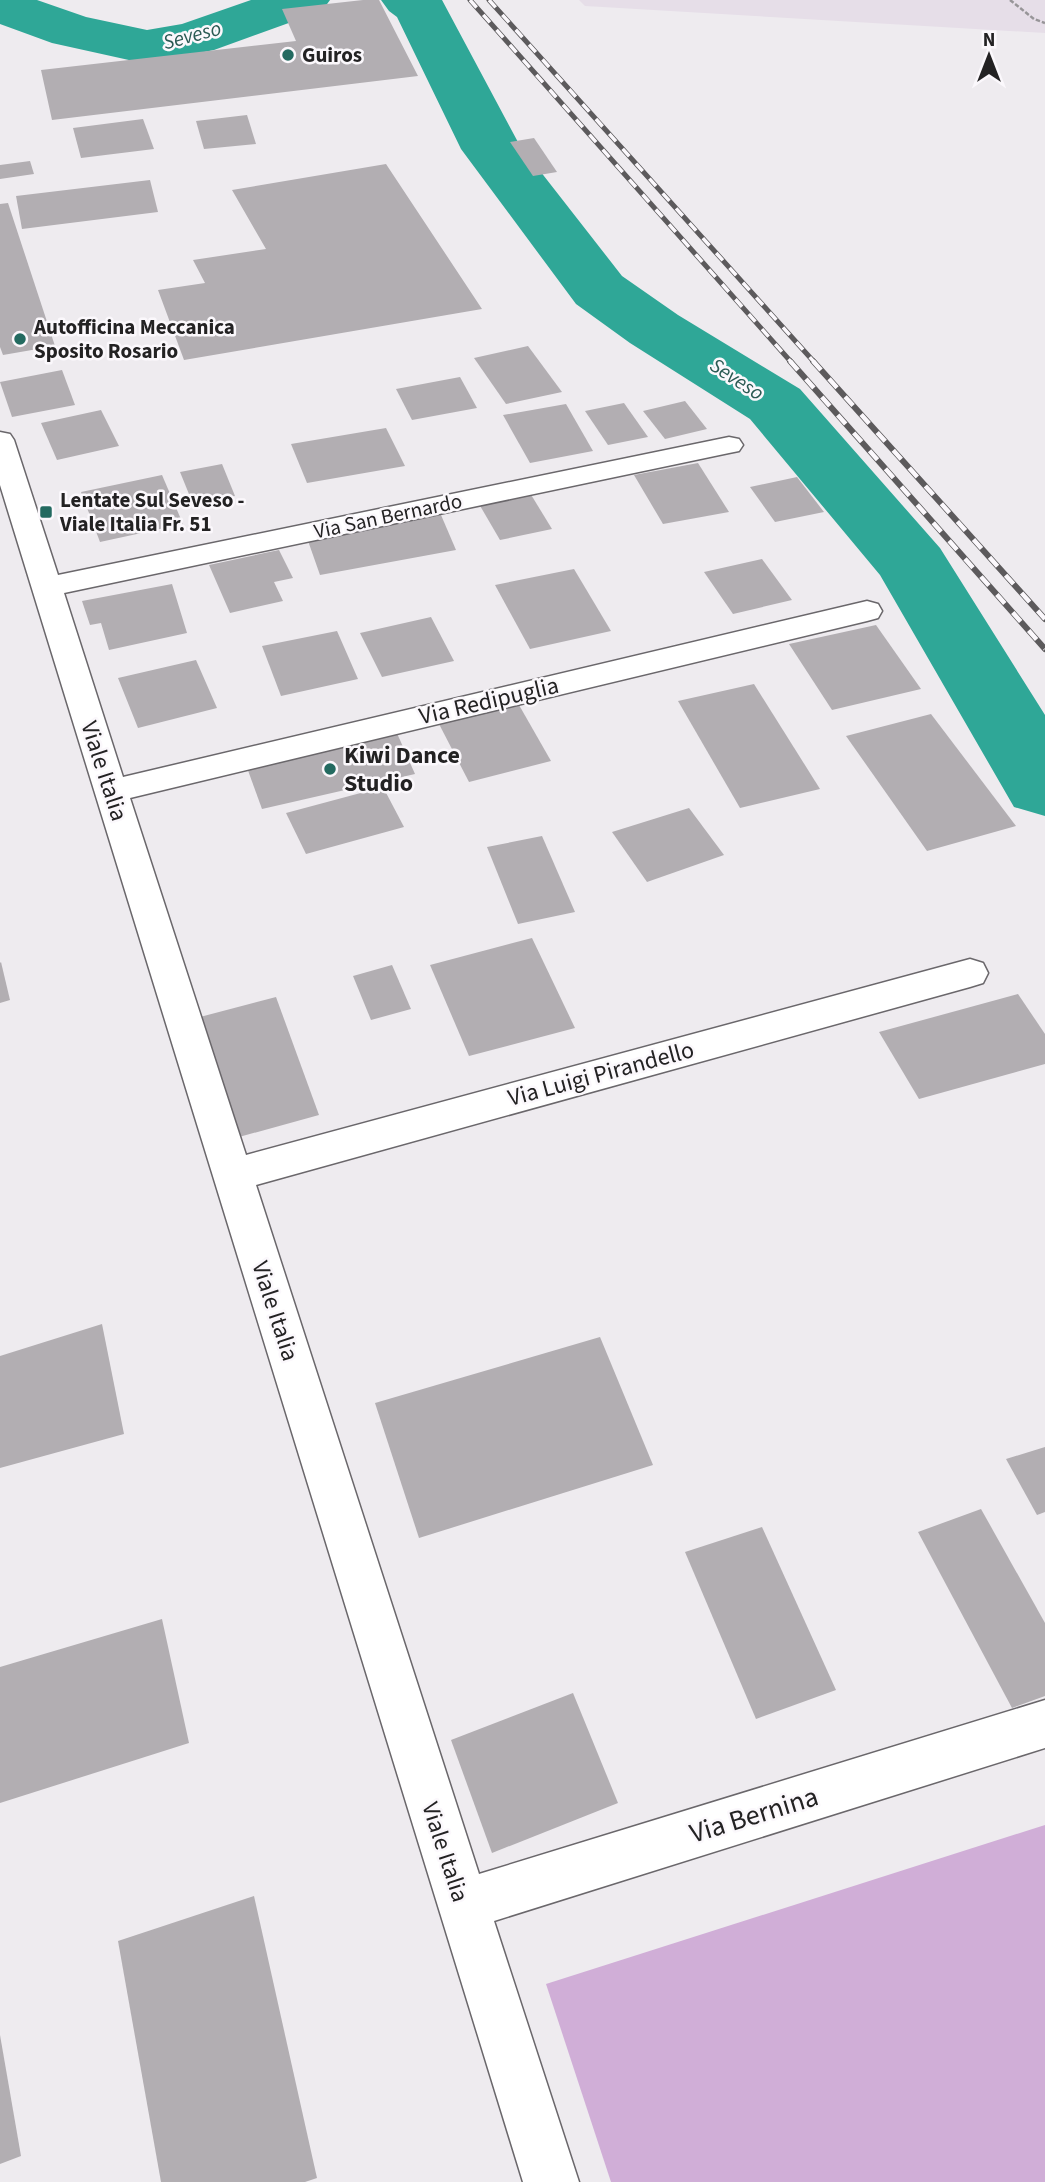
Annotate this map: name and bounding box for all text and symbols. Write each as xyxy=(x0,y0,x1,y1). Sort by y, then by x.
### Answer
water label: Seveso xyxy=(160,13,224,57)
north arrow xyxy=(954,21,1024,91)
text: N xyxy=(983,27,995,54)
place label: Guiros xyxy=(302,40,362,70)
marker: Guiros xyxy=(280,47,296,63)
place label: Autofficina Meccanica Sposito Rosario xyxy=(33,312,235,366)
marker: Autofficina Meccanica Sposito Rosario xyxy=(12,331,28,347)
water label: Seveso xyxy=(704,350,770,408)
place label: Lentate Sul Seveso - Viale Italia Fr. 51 xyxy=(59,485,245,539)
street label: Via San Bernardo xyxy=(311,486,465,546)
marker: Lentate Sul Seveso - Viale Italia Fr. 51 xyxy=(38,504,54,520)
street label: Via Redipuglia xyxy=(416,668,562,734)
street label: Viale Italia xyxy=(71,716,137,826)
place label: Kiwi Dance Studio xyxy=(344,738,460,801)
marker: Kiwi Dance Studio xyxy=(322,761,338,777)
street label: Via Luigi Pirandello xyxy=(504,1032,698,1116)
street label: Viale Italia xyxy=(242,1256,308,1366)
street label: Via Bernina xyxy=(685,1776,823,1854)
street label: Viale Italia xyxy=(412,1797,478,1907)

